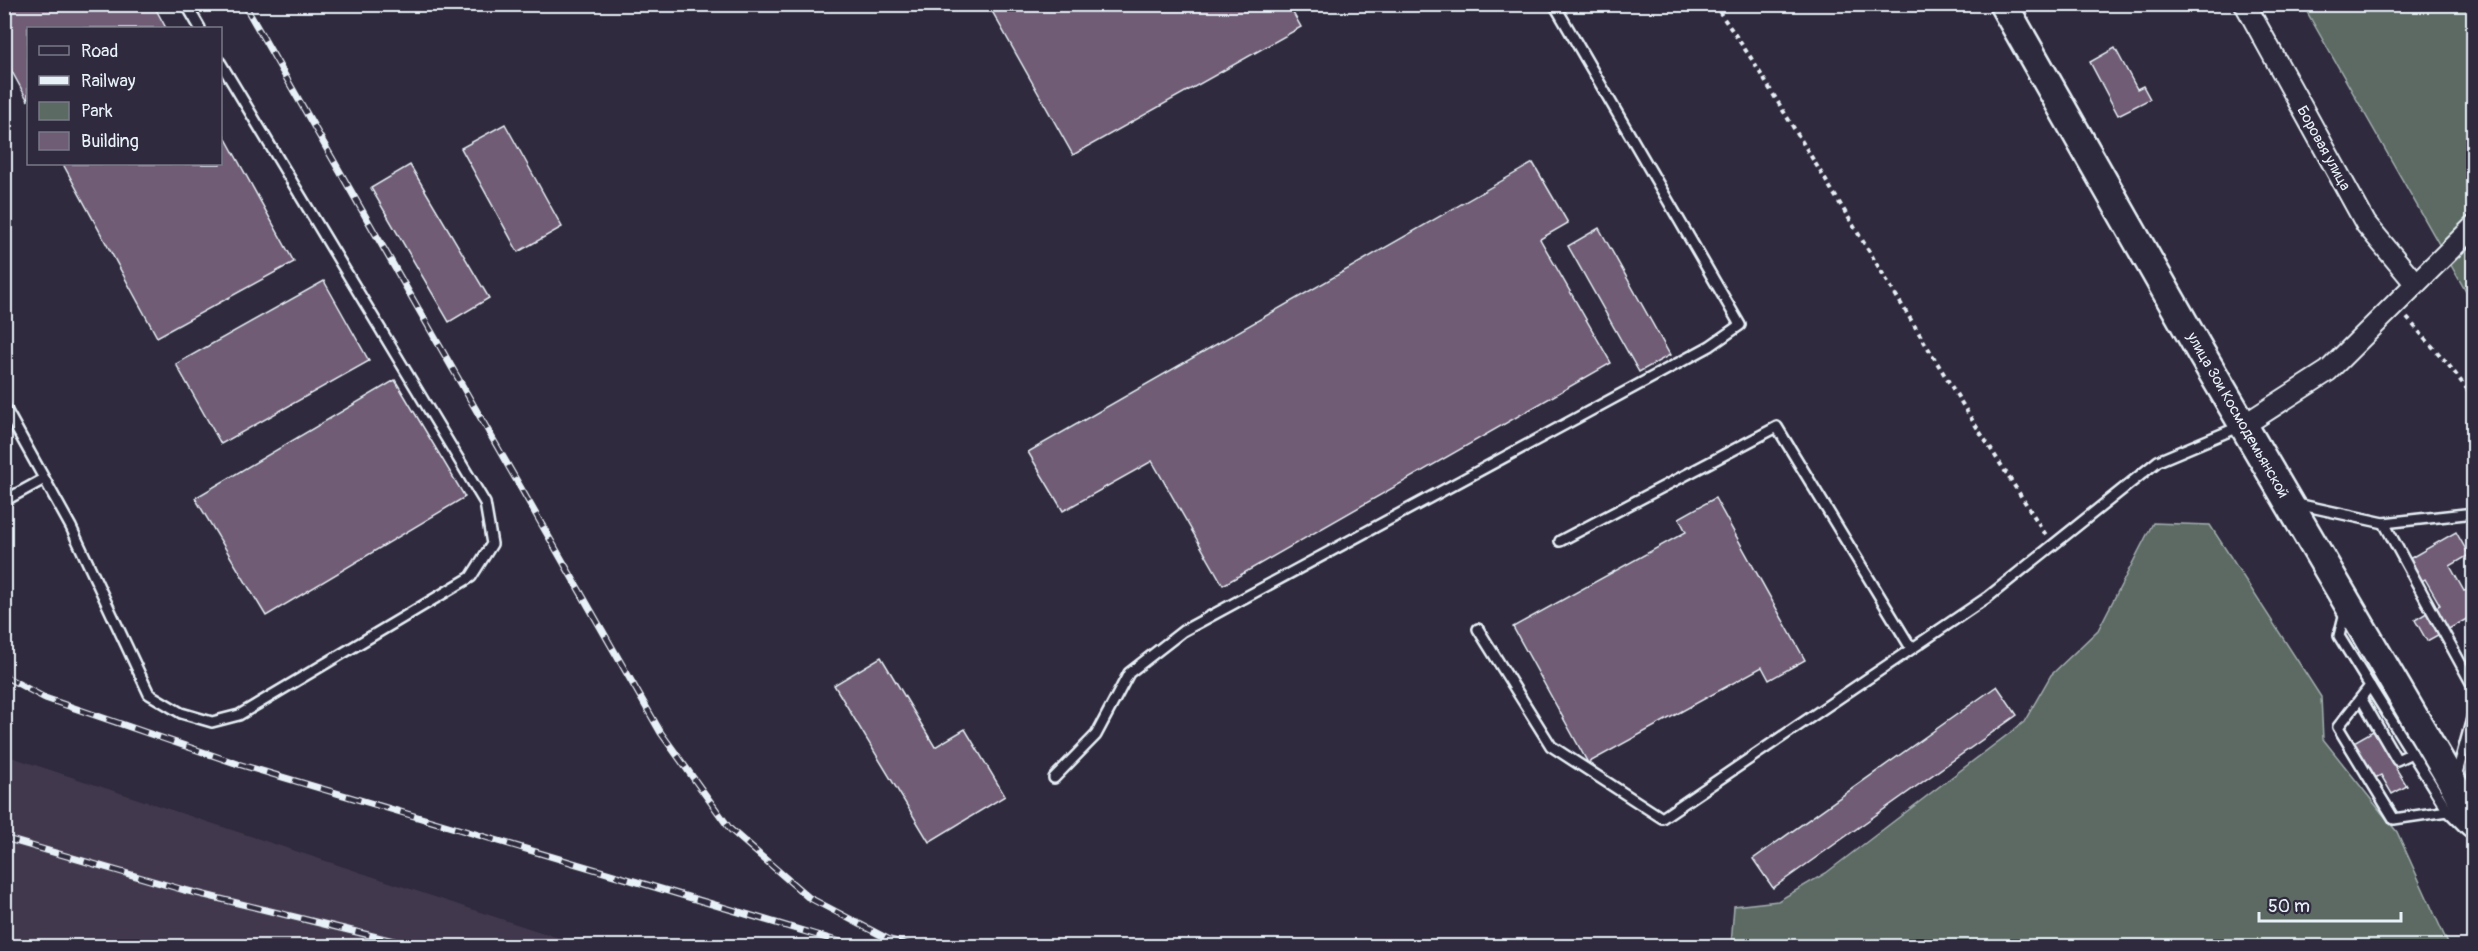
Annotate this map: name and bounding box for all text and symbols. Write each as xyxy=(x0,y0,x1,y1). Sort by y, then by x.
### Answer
legend xyxy=(27,27,222,165)
text: Road xyxy=(81,40,118,63)
text: Railway xyxy=(81,70,136,93)
text: Park xyxy=(81,100,113,123)
street label: Боровая улица xyxy=(2292,102,2355,194)
text: Building xyxy=(81,130,139,153)
street label: улица Зои Космодемьянской xyxy=(2182,328,2293,501)
scale bar xyxy=(2259,885,2402,923)
text: 50 m xyxy=(2268,895,2310,918)

